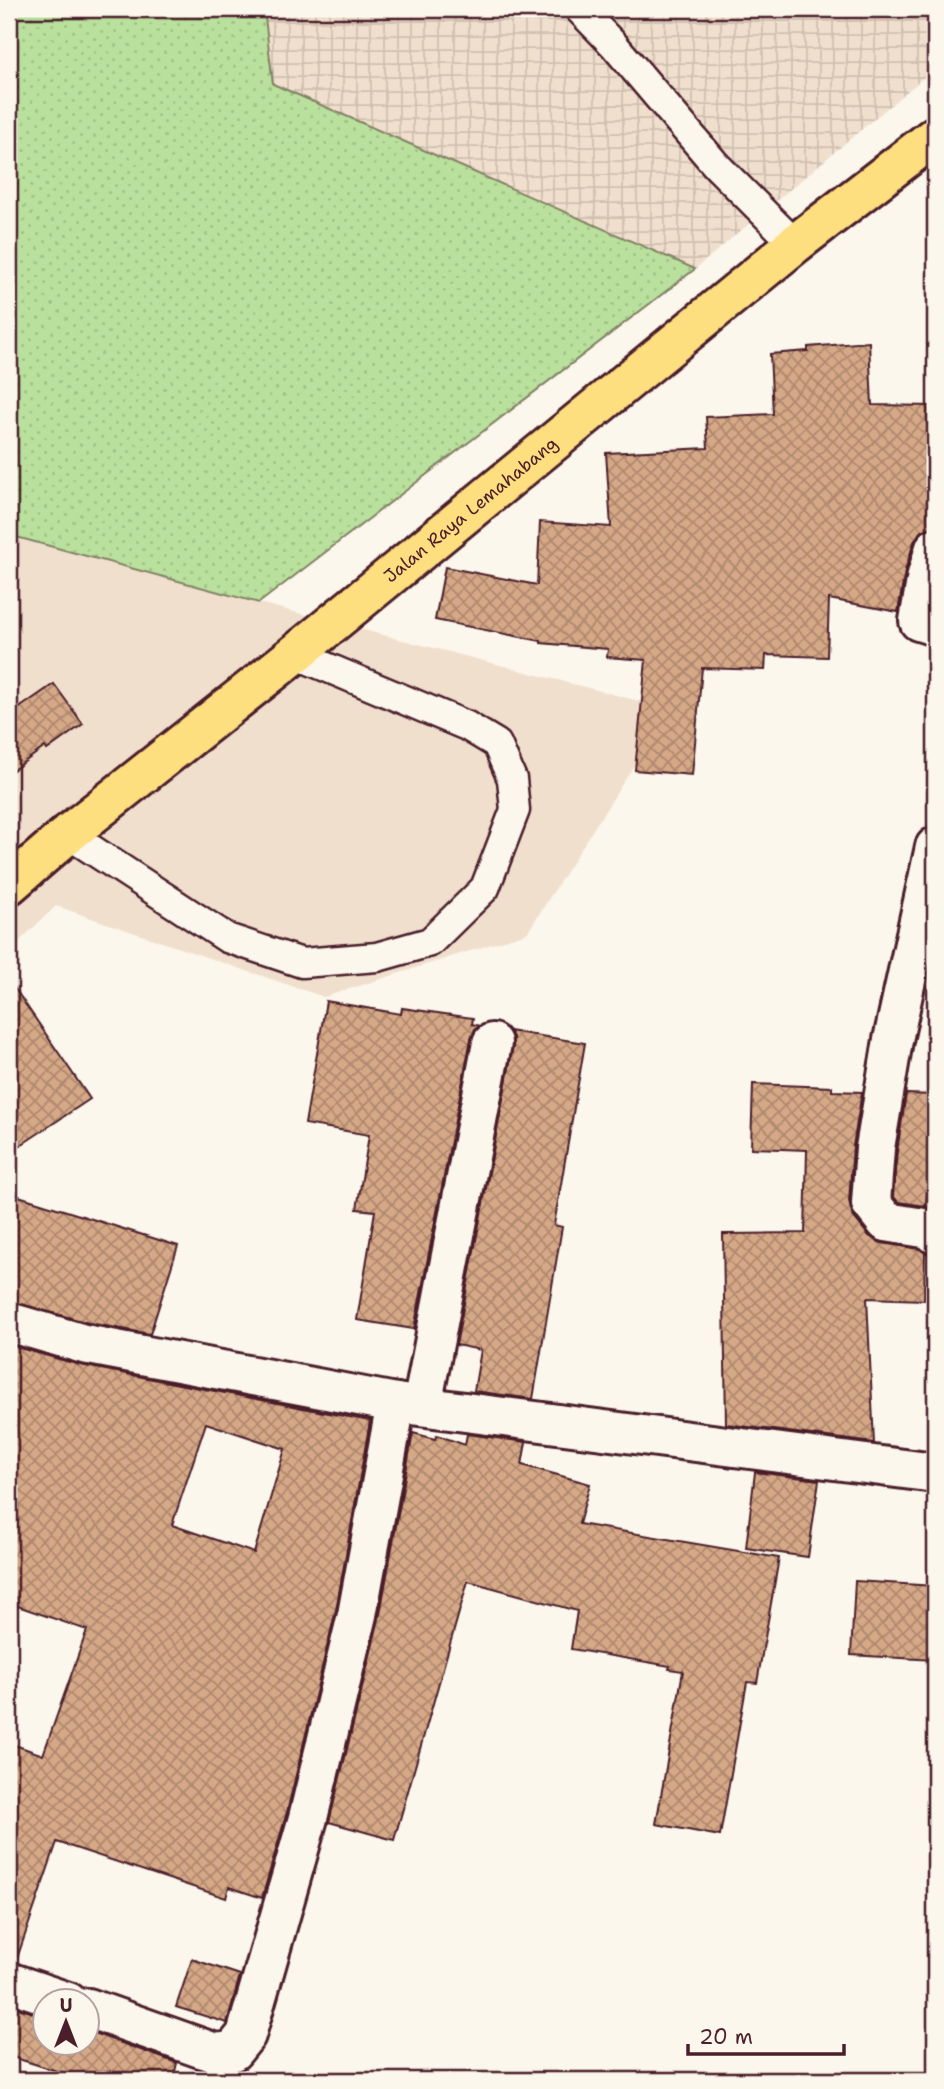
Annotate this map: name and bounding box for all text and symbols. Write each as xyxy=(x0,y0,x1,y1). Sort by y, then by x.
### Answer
street label: Jalan Raya Lemahabang xyxy=(379,431,563,588)
north arrow xyxy=(32,1988,102,2058)
text: U xyxy=(60,1993,73,2018)
scale bar xyxy=(688,2012,844,2056)
text: 20 m xyxy=(699,2023,753,2051)

